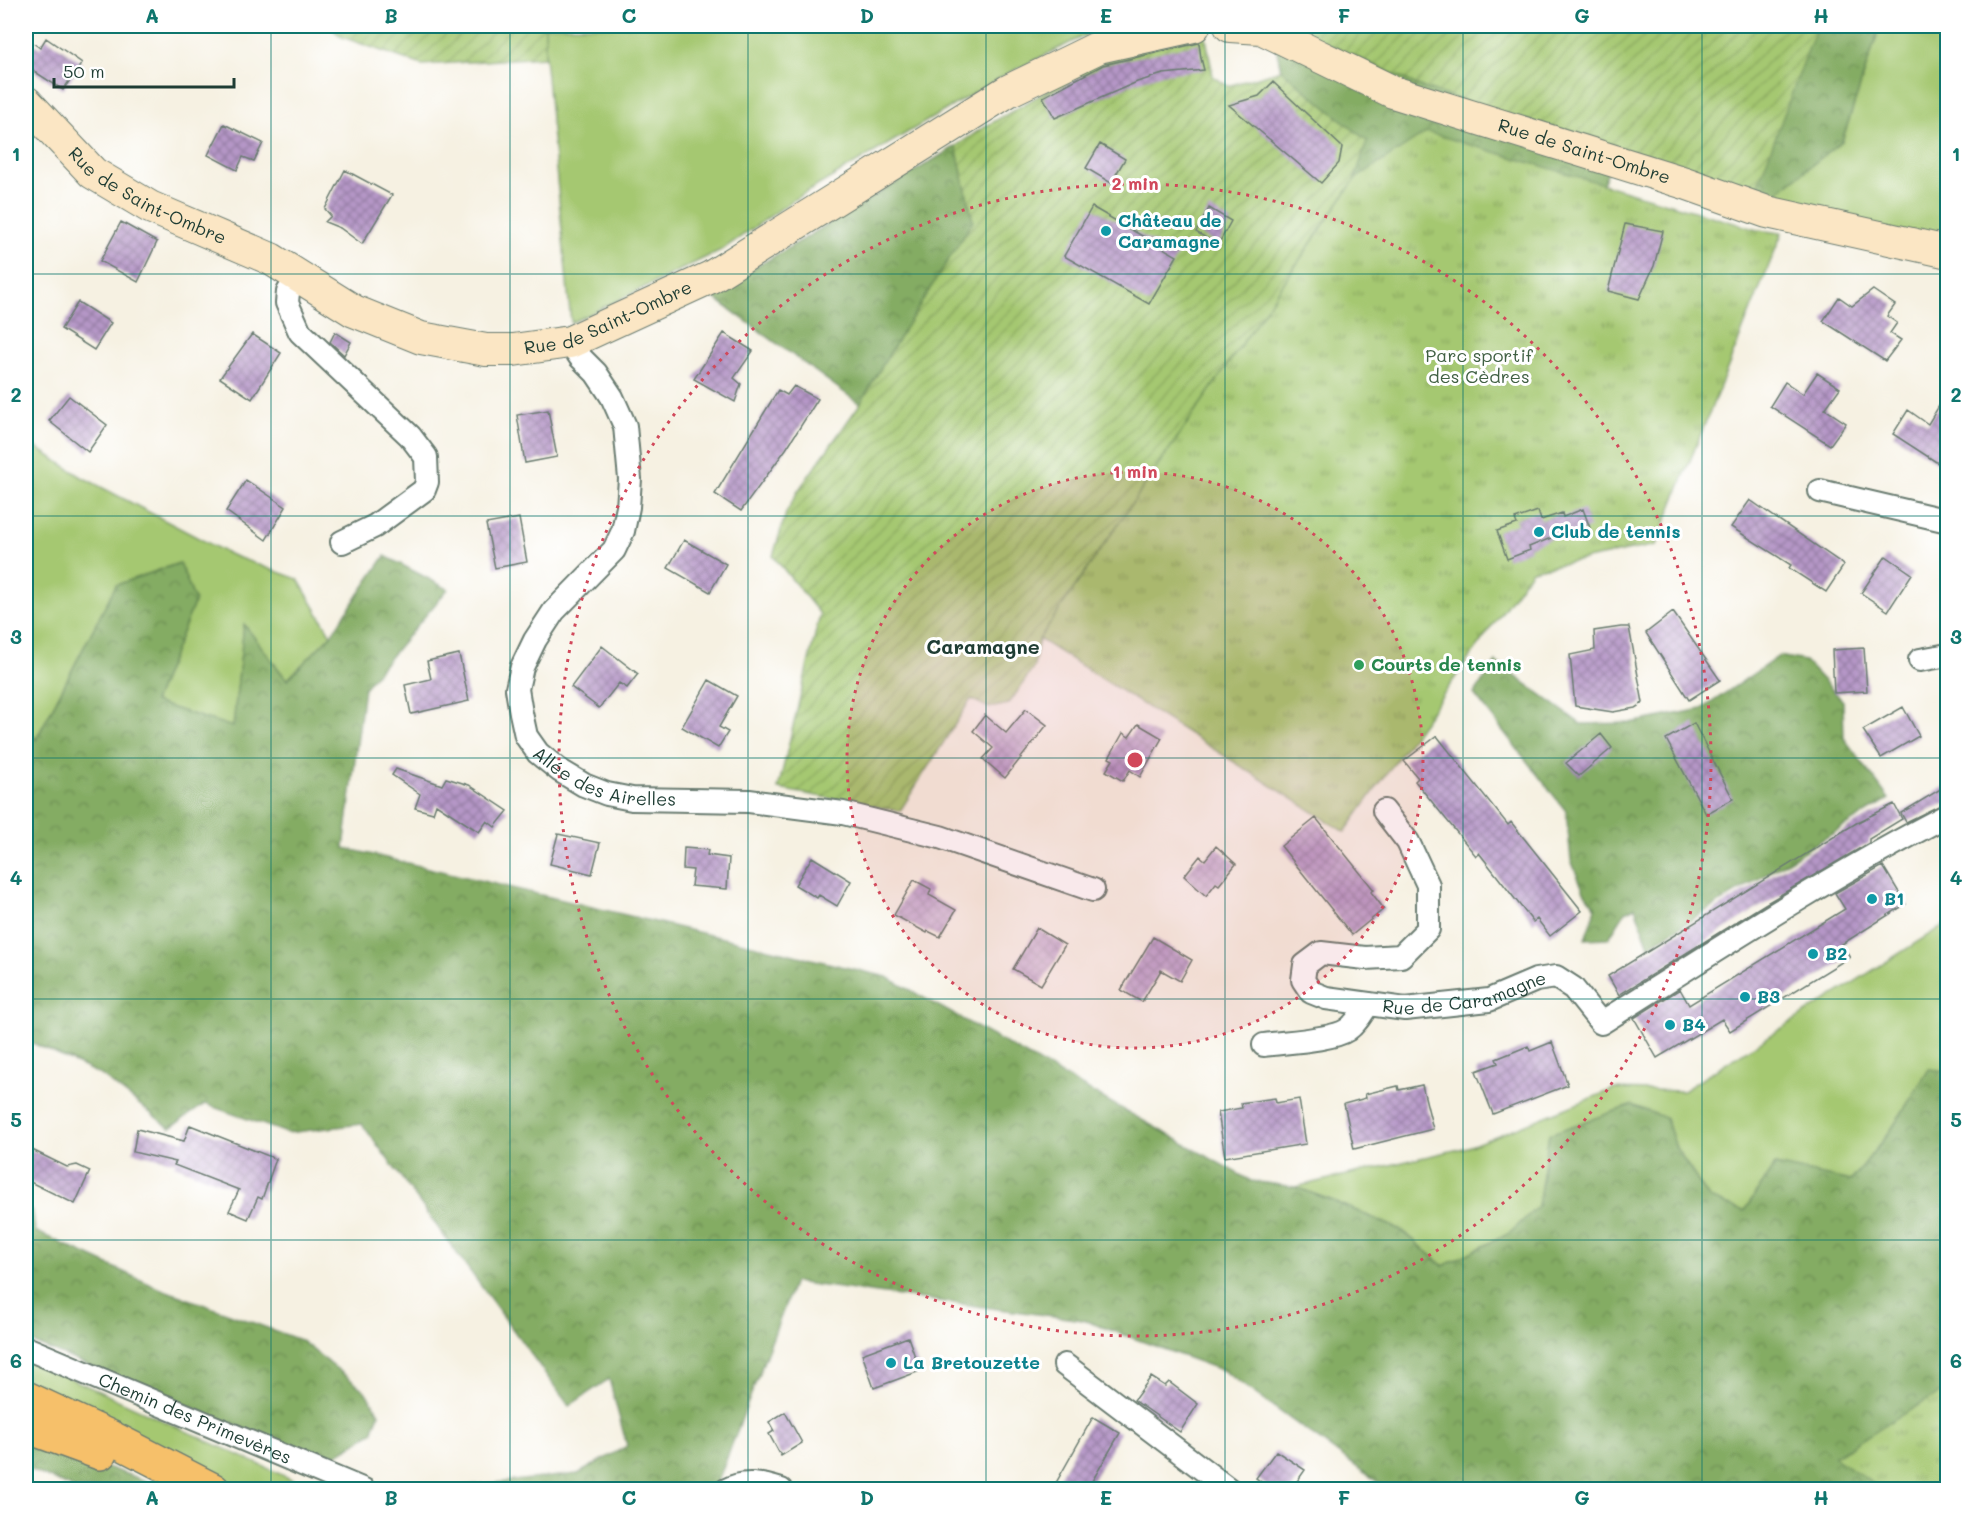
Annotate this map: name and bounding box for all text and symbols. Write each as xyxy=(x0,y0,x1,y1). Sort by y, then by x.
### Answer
text: A xyxy=(145,2,159,28)
text: B xyxy=(384,2,398,28)
text: C xyxy=(622,2,637,28)
text: D xyxy=(860,2,874,28)
text: E xyxy=(1100,2,1112,28)
text: F xyxy=(1338,2,1351,28)
text: G xyxy=(1574,2,1590,28)
text: H xyxy=(1813,2,1829,28)
scale bar xyxy=(54,51,234,89)
text: 50 m xyxy=(63,59,105,83)
street label: Rue de Saint-Ombre xyxy=(1495,112,1674,189)
text: 1 xyxy=(12,140,20,166)
text: 1 xyxy=(1952,140,1960,166)
street label: Rue de Saint-Ombre xyxy=(64,141,230,249)
text: 2 min xyxy=(1111,171,1159,195)
place label: Château de Caramagne xyxy=(1118,208,1222,253)
marker: Château de Caramagne xyxy=(1099,224,1113,238)
street label: Rue de Saint-Ombre xyxy=(522,274,696,359)
park label: Parc sportif des Cèdres xyxy=(1425,343,1534,388)
text: 2 xyxy=(10,381,22,407)
text: 2 xyxy=(1950,381,1962,407)
text: 1 min xyxy=(1112,459,1158,483)
place label: Club de tennis xyxy=(1551,519,1681,543)
marker: Club de tennis xyxy=(1532,525,1546,539)
text: 3 xyxy=(10,623,22,649)
text: 3 xyxy=(1950,623,1962,649)
district label: Caramagne xyxy=(926,633,1040,659)
place label: Courts de tennis xyxy=(1371,652,1522,676)
marker: Courts de tennis xyxy=(1352,658,1366,672)
street label: Allée des Airelles xyxy=(528,741,676,811)
centre of rings xyxy=(1125,750,1145,770)
text: 4 xyxy=(10,864,23,890)
text: 4 xyxy=(1950,864,1963,890)
place label: B1 xyxy=(1884,886,1904,910)
marker: B1 xyxy=(1865,892,1879,906)
place label: B2 xyxy=(1825,941,1847,965)
marker: B2 xyxy=(1806,947,1820,961)
street label: Rue de Caramagne xyxy=(1381,966,1547,1020)
place label: B3 xyxy=(1757,984,1780,1008)
marker: B3 xyxy=(1738,990,1752,1004)
place label: B4 xyxy=(1682,1012,1706,1036)
marker: B4 xyxy=(1663,1018,1677,1032)
text: 5 xyxy=(10,1106,22,1132)
text: 5 xyxy=(1950,1106,1962,1132)
text: 6 xyxy=(10,1347,22,1373)
text: 6 xyxy=(1950,1347,1962,1373)
place label: La Bretouzette xyxy=(903,1350,1040,1374)
marker: La Bretouzette xyxy=(884,1356,898,1370)
street label: Chemin des Primevères xyxy=(95,1367,295,1469)
text: A xyxy=(145,1484,159,1510)
text: B xyxy=(384,1484,398,1510)
text: C xyxy=(622,1484,637,1510)
text: D xyxy=(860,1484,874,1510)
text: E xyxy=(1100,1484,1112,1510)
text: F xyxy=(1338,1484,1351,1510)
text: G xyxy=(1574,1484,1590,1510)
text: H xyxy=(1813,1484,1829,1510)

